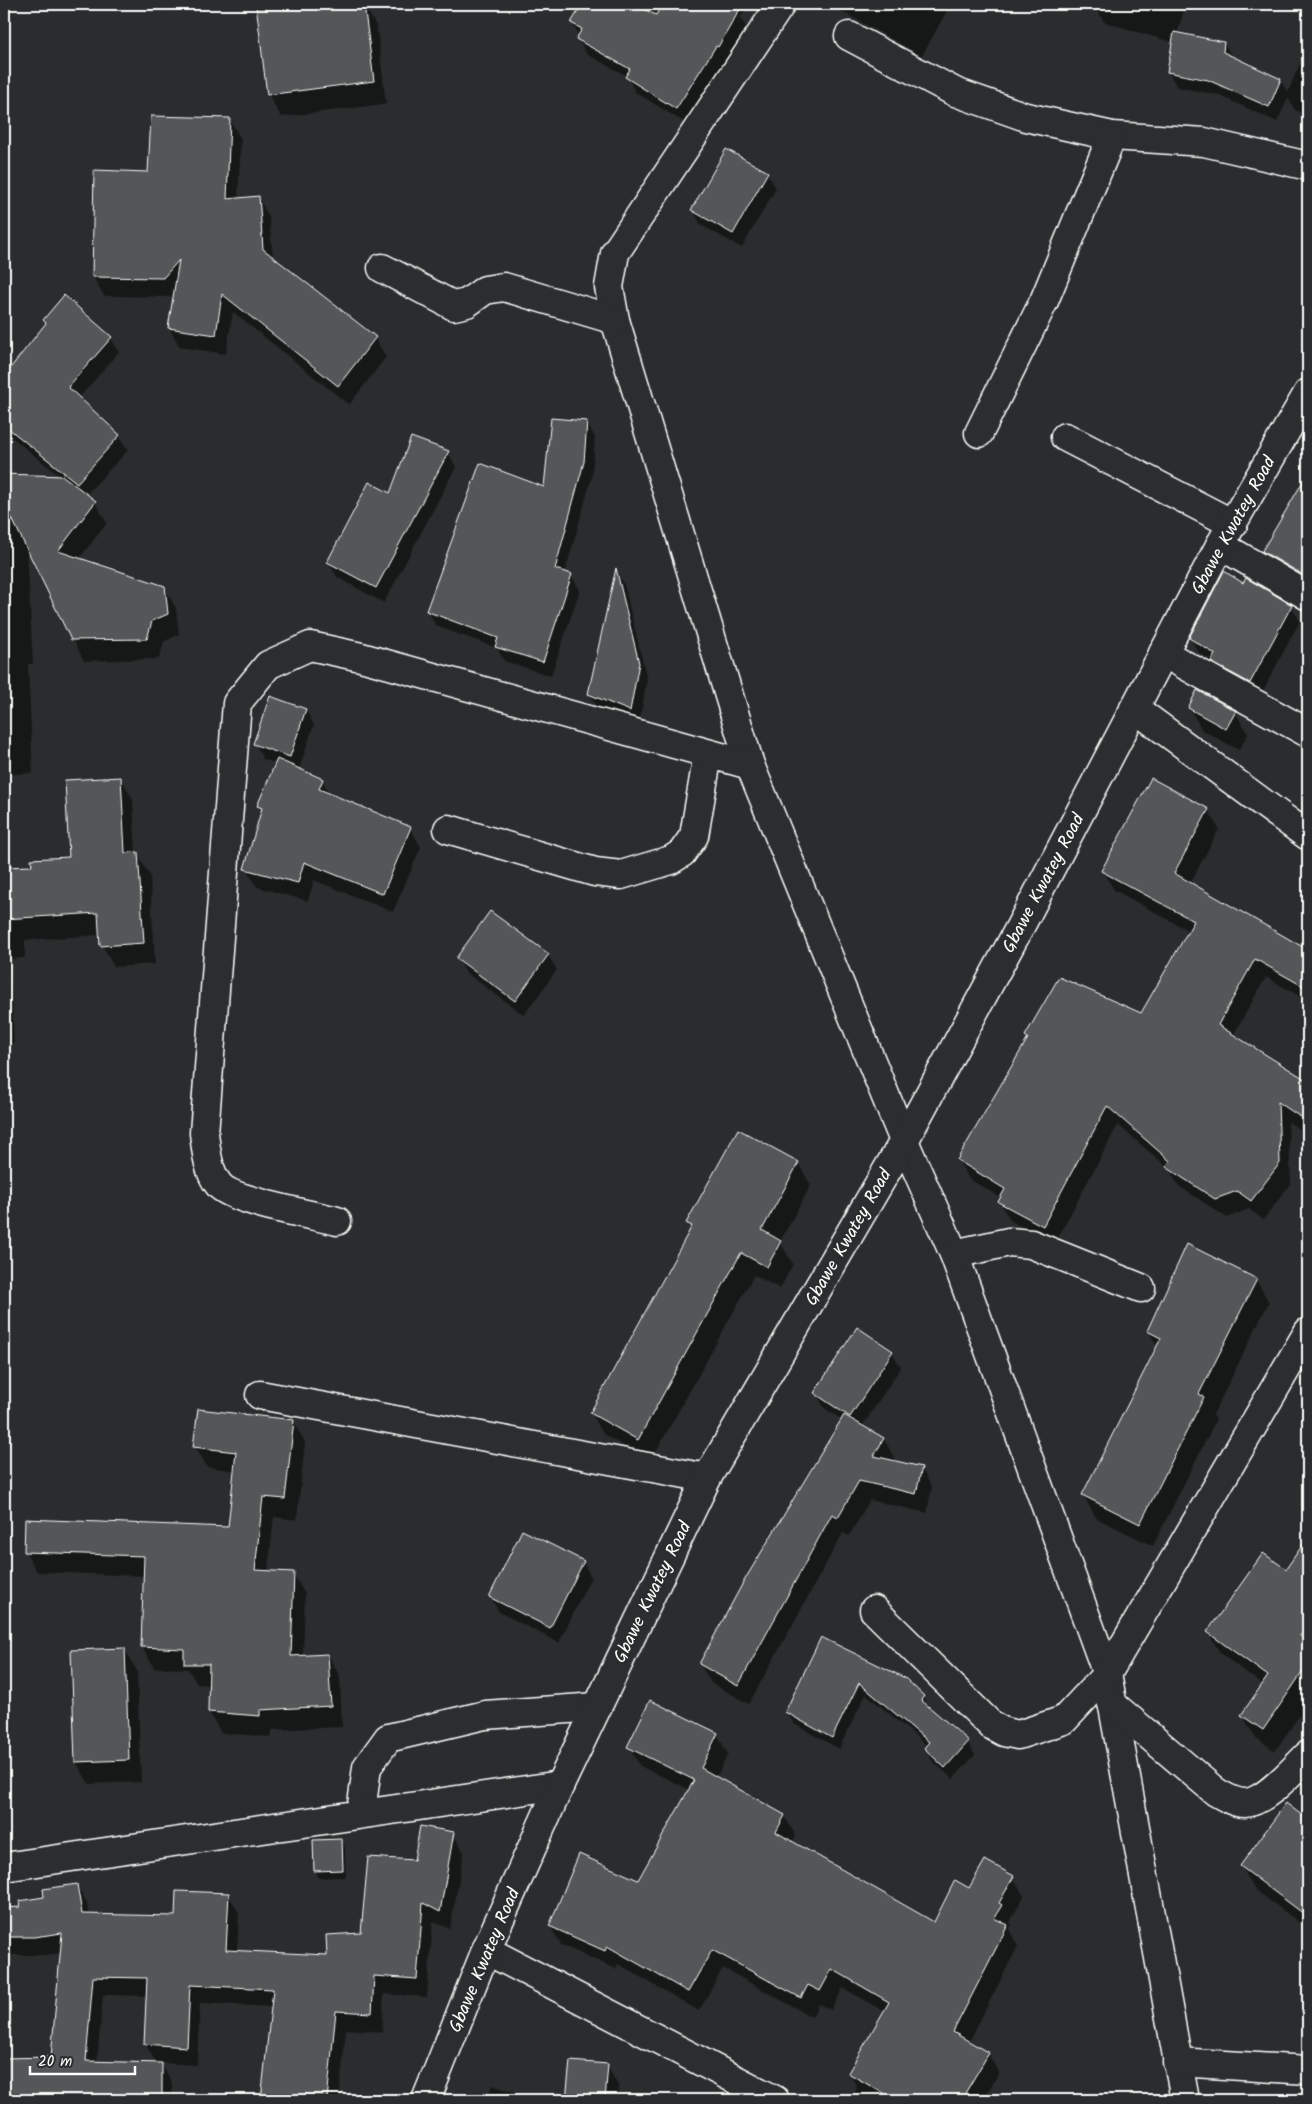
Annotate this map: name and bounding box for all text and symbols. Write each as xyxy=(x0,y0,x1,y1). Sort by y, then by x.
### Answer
street label: Gbawe Kwatey Road xyxy=(1184,450,1285,600)
street label: Gbawe Kwatey Road xyxy=(995,808,1094,959)
street label: Gbawe Kwatey Road xyxy=(798,1163,901,1312)
street label: Gbawe Kwatey Road xyxy=(606,1516,701,1668)
street label: Gbawe Kwatey Road xyxy=(442,1883,529,2037)
scale bar xyxy=(30,2044,135,2076)
text: 20 m xyxy=(38,2050,72,2074)

